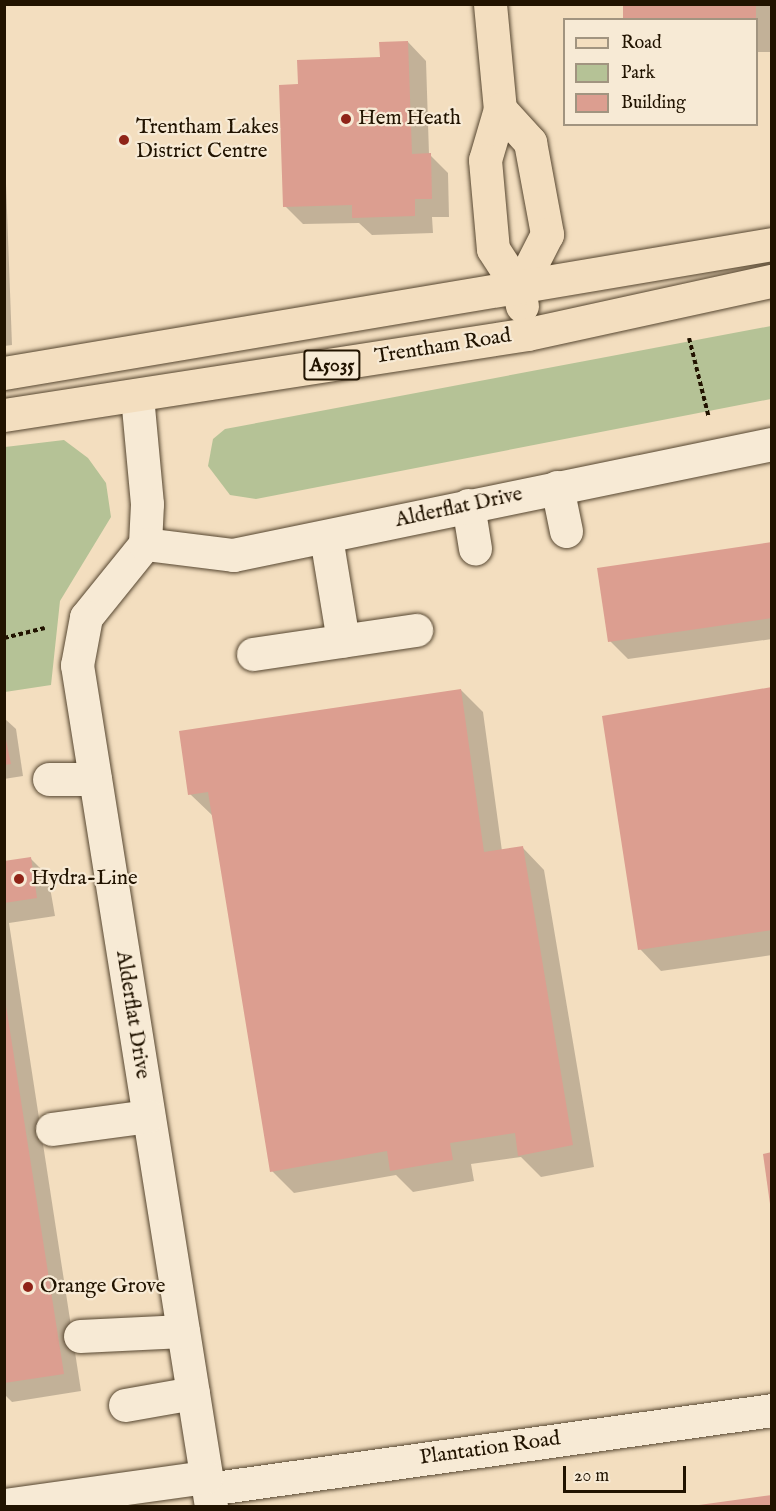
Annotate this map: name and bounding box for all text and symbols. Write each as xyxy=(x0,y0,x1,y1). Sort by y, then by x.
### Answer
legend xyxy=(563,18,758,126)
text: Road xyxy=(621,32,662,55)
text: Park xyxy=(621,62,655,85)
text: Building xyxy=(621,92,686,115)
place label: Hem Heath xyxy=(358,106,461,132)
marker: Hem Heath xyxy=(339,112,353,126)
place label: Trentham Lakes District Centre xyxy=(136,115,279,165)
marker: Trentham Lakes District Centre xyxy=(117,133,131,147)
street label: Trentham Road xyxy=(373,324,513,370)
road number: A5035 xyxy=(302,348,362,382)
street label: Alderflat Drive xyxy=(393,482,525,534)
place label: Hydra-Line xyxy=(31,866,138,892)
marker: Hydra-Line xyxy=(12,872,26,886)
street label: Alderflat Drive xyxy=(109,949,155,1081)
place label: Orange Grove xyxy=(40,1274,165,1300)
marker: Orange Grove xyxy=(21,1280,35,1294)
street label: Plantation Road xyxy=(418,1427,562,1471)
scale bar xyxy=(566,1454,689,1492)
text: 20 m xyxy=(574,1465,609,1488)

